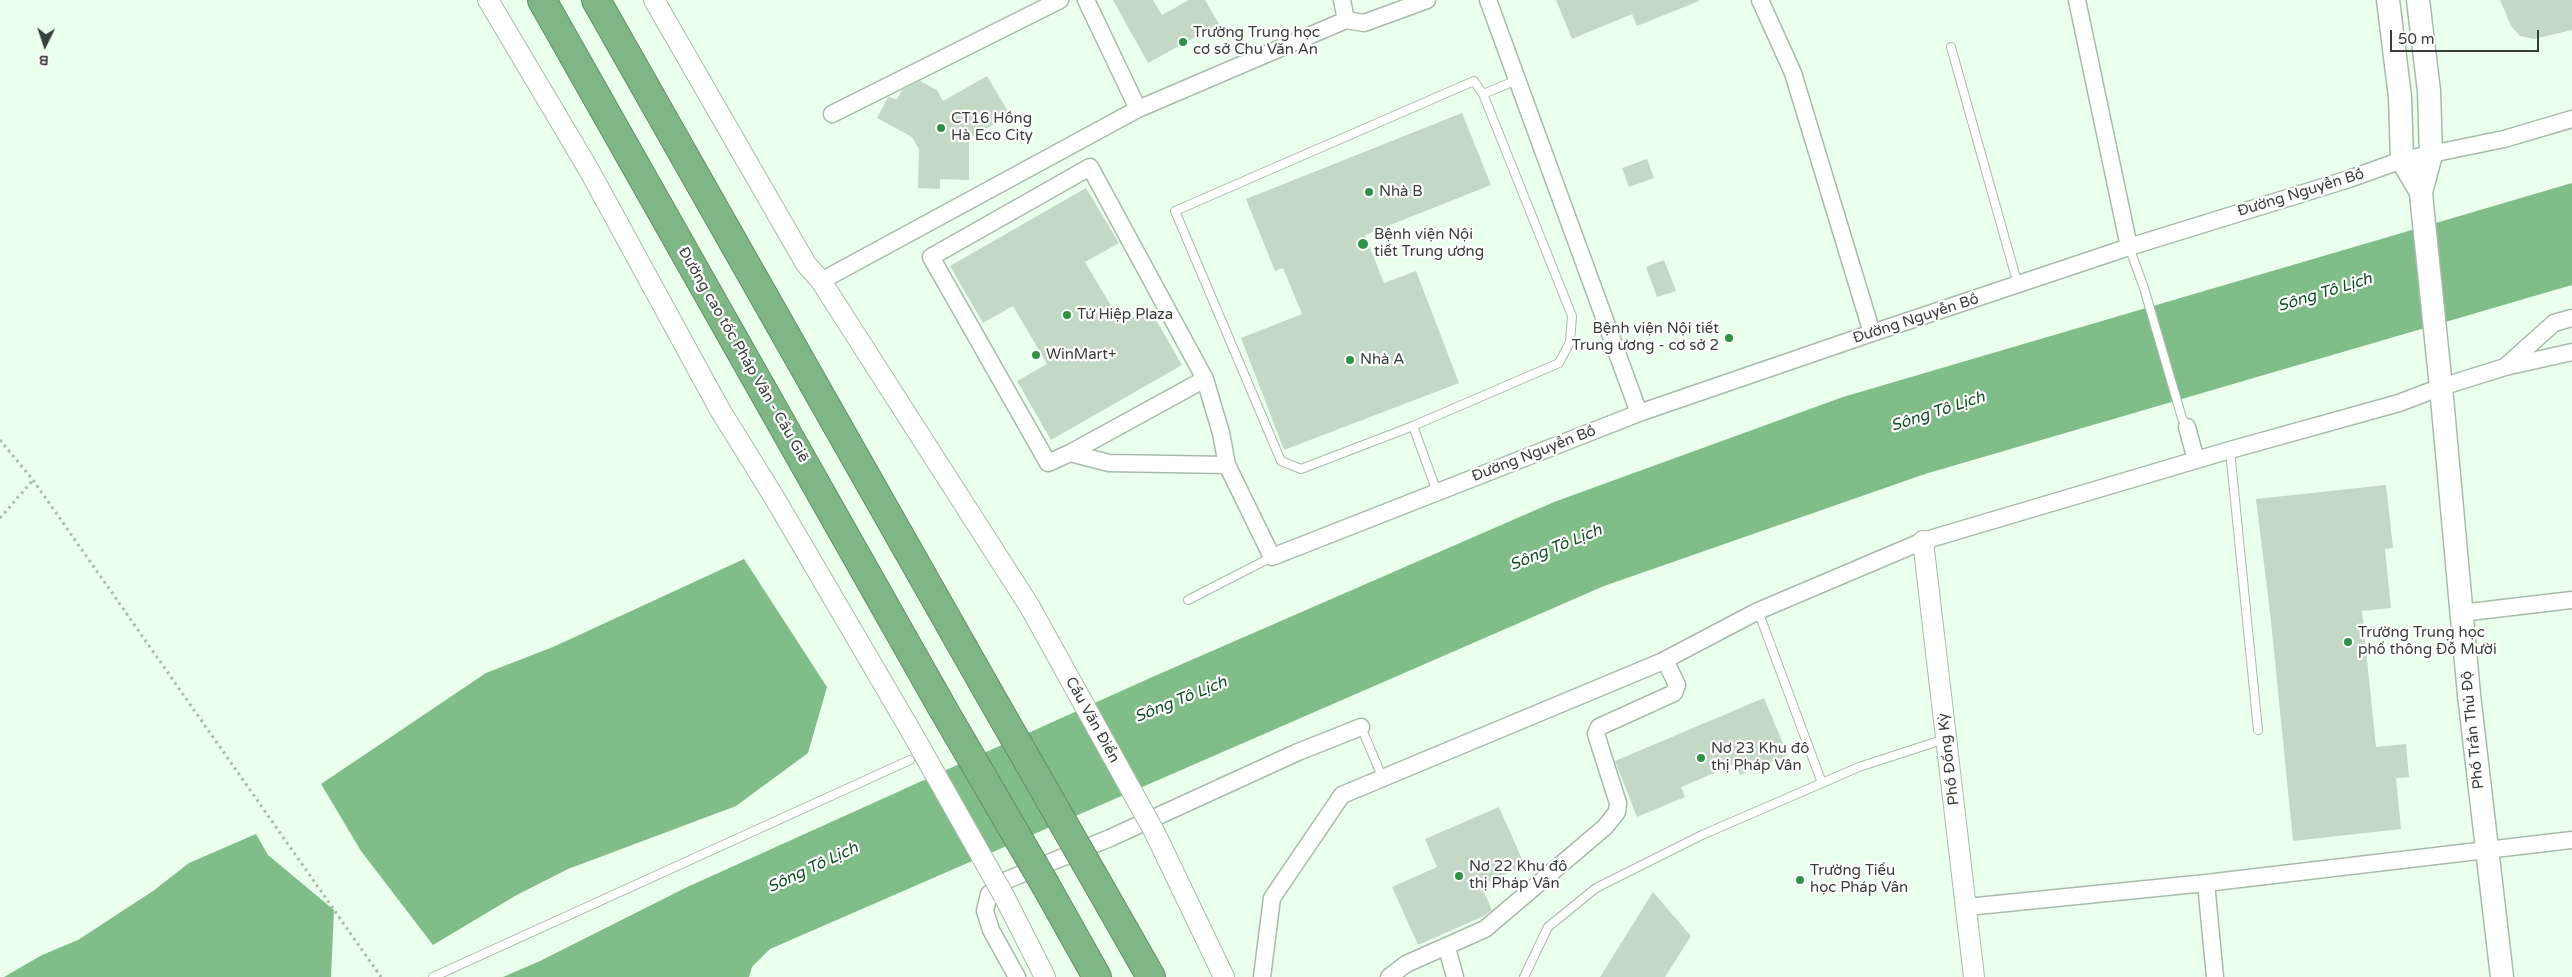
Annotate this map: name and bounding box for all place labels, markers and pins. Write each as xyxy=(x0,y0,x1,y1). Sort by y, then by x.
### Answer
place label: Trường Trung học cơ sở Chu Văn An xyxy=(1193,24,1320,59)
marker: Trường Trung học cơ sở Chu Văn An xyxy=(1177,36,1189,48)
place label: CT16 Hồng Hà Eco City xyxy=(951,110,1033,145)
marker: CT16 Hồng Hà Eco City xyxy=(935,122,947,134)
place label: Nhà B xyxy=(1379,183,1423,201)
marker: Nhà B xyxy=(1363,186,1375,198)
place label: Bệnh viện Nội tiết Trung ương xyxy=(1374,226,1484,261)
marker: Bệnh viện Nội tiết Trung ương xyxy=(1356,237,1370,251)
place label: Tứ Hiệp Plaza xyxy=(1077,306,1173,324)
marker: Tứ Hiệp Plaza xyxy=(1061,309,1073,321)
place label: Bệnh viện Nội tiết Trung ương - cơ sở 2 xyxy=(1572,320,1719,355)
marker: Bệnh viện Nội tiết Trung ương - cơ sở 2 xyxy=(1723,332,1735,344)
place label: WinMart+ xyxy=(1046,346,1116,364)
marker: WinMart+ xyxy=(1030,349,1042,361)
place label: Nhà A xyxy=(1360,351,1405,369)
marker: Nhà A xyxy=(1344,354,1356,366)
place label: Trường Trung học phổ thông Đỗ Mười xyxy=(2358,624,2497,659)
marker: Trường Trung học phổ thông Đỗ Mười xyxy=(2342,636,2354,648)
place label: Nơ 23 Khu đô thị Pháp Vân xyxy=(1711,740,1809,775)
marker: Nơ 23 Khu đô thị Pháp Vân xyxy=(1695,752,1707,764)
place label: Nơ 22 Khu đô thị Pháp Vân xyxy=(1469,858,1567,893)
place label: Trường Tiểu học Pháp Vân xyxy=(1810,862,1908,897)
marker: Nơ 22 Khu đô thị Pháp Vân xyxy=(1453,870,1465,882)
marker: Trường Tiểu học Pháp Vân xyxy=(1794,874,1806,886)

